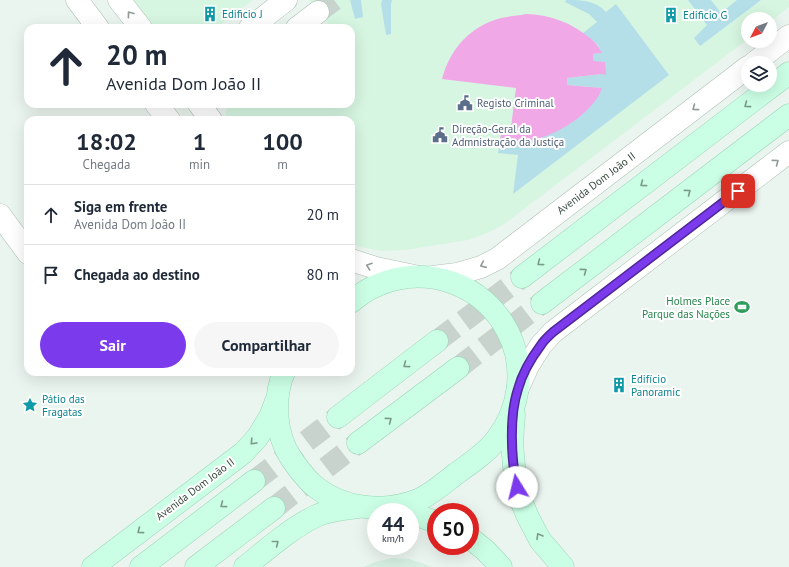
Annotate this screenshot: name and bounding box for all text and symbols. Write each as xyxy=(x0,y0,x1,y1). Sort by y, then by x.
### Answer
building icon: Edificio J xyxy=(201,5,219,23)
building icon: Edificio G xyxy=(662,6,680,24)
place label: Edificio J xyxy=(222,7,263,21)
place label: Edificio G xyxy=(683,8,727,22)
one-way arrow xyxy=(127,11,135,18)
north arrow xyxy=(741,12,777,48)
map controls xyxy=(741,12,777,92)
text: 20 m xyxy=(106,36,167,73)
icon: ahead xyxy=(40,40,92,92)
button: layers xyxy=(741,56,777,92)
text: Avenida Dom João II xyxy=(106,72,261,95)
public building icon: Registo Criminal xyxy=(456,94,474,112)
place label: Registo Criminal xyxy=(477,96,555,110)
one-way arrow xyxy=(744,100,751,107)
one-way arrow xyxy=(692,103,699,110)
place label: Direção-Geral da Admnistração da Justiça xyxy=(452,122,564,149)
text: 18:02 xyxy=(76,126,137,157)
text: 1 xyxy=(193,126,206,157)
text: 100 xyxy=(262,126,303,157)
public building icon: Direção-Geral da Admnistração da Justiça xyxy=(431,126,449,144)
street label: Avenida Dom João II xyxy=(554,149,638,217)
text: Chegada xyxy=(83,156,130,173)
text: min xyxy=(189,156,210,173)
text: m xyxy=(277,156,288,173)
one-way arrow xyxy=(771,160,778,167)
pin xyxy=(721,174,755,208)
one-way arrow xyxy=(641,179,648,186)
icon: arrive xyxy=(727,180,749,202)
one-way arrow xyxy=(683,190,690,197)
text: Siga em frente xyxy=(74,197,167,216)
icon: ahead xyxy=(40,204,62,226)
text: 20 m xyxy=(306,205,339,224)
text: Avenida Dom João II xyxy=(74,216,186,233)
one-way arrow xyxy=(538,258,545,265)
one-way arrow xyxy=(480,261,487,269)
one-way arrow xyxy=(365,262,372,270)
icon: arrive xyxy=(40,264,62,286)
text: Chegada ao destino xyxy=(74,265,200,284)
text: 80 m xyxy=(306,265,339,284)
one-way arrow xyxy=(580,269,587,276)
place label: Holmes Place Parque das Nações xyxy=(642,294,730,321)
sports icon: Holmes Place Parque das Nações xyxy=(733,298,751,316)
button: Sair xyxy=(40,322,186,368)
button: Compartilhar xyxy=(194,322,339,368)
one-way arrow xyxy=(404,360,411,367)
place label: Edifício Panoramic xyxy=(631,372,680,399)
building icon: Edifício Panoramic xyxy=(610,376,628,394)
place label: Pátio das Fragatas xyxy=(42,392,85,419)
place icon: Pátio das Fragatas xyxy=(21,396,39,414)
one-way arrow xyxy=(385,417,392,424)
one-way arrow xyxy=(250,437,257,445)
street label: Avenida Dom João II xyxy=(153,455,237,523)
position arrow xyxy=(496,466,538,508)
one-way arrow xyxy=(220,500,227,507)
speed limit sign: 50 xyxy=(427,503,479,555)
text: 44 xyxy=(382,511,404,537)
one-way arrow xyxy=(137,526,144,533)
text: km/h xyxy=(382,532,404,545)
one-way arrow xyxy=(536,533,543,540)
one-way arrow xyxy=(271,541,278,548)

